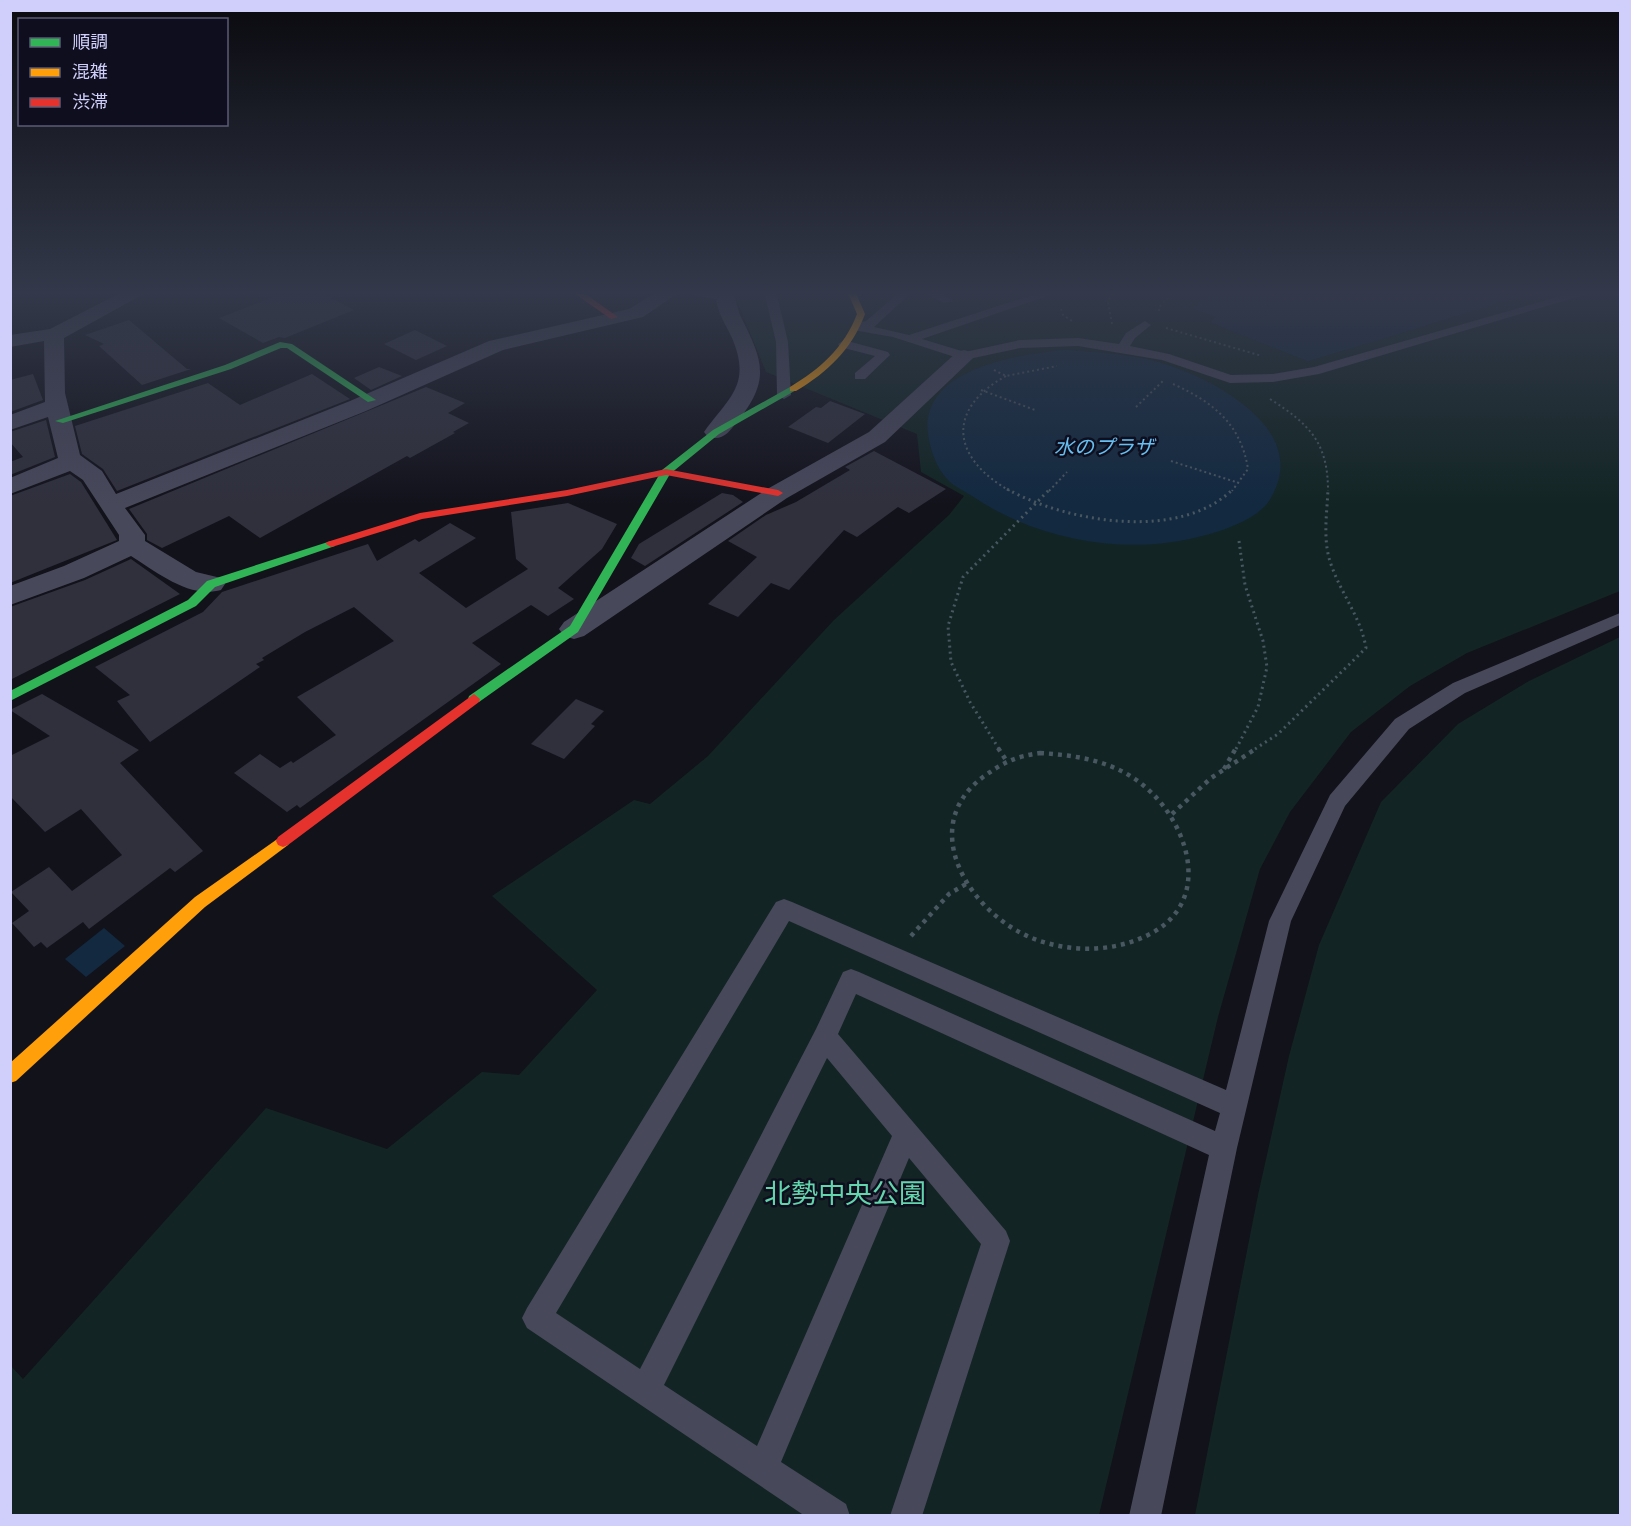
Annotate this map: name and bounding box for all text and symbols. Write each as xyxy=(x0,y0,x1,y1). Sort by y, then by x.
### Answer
legend xyxy=(18,18,228,126)
text: 順調 xyxy=(72,31,108,53)
text: 混雑 xyxy=(72,61,108,83)
text: 渋滞 xyxy=(72,91,108,113)
water label: 水のプラザ xyxy=(1054,435,1157,459)
park label: 北勢中央公園 xyxy=(764,1177,926,1210)

